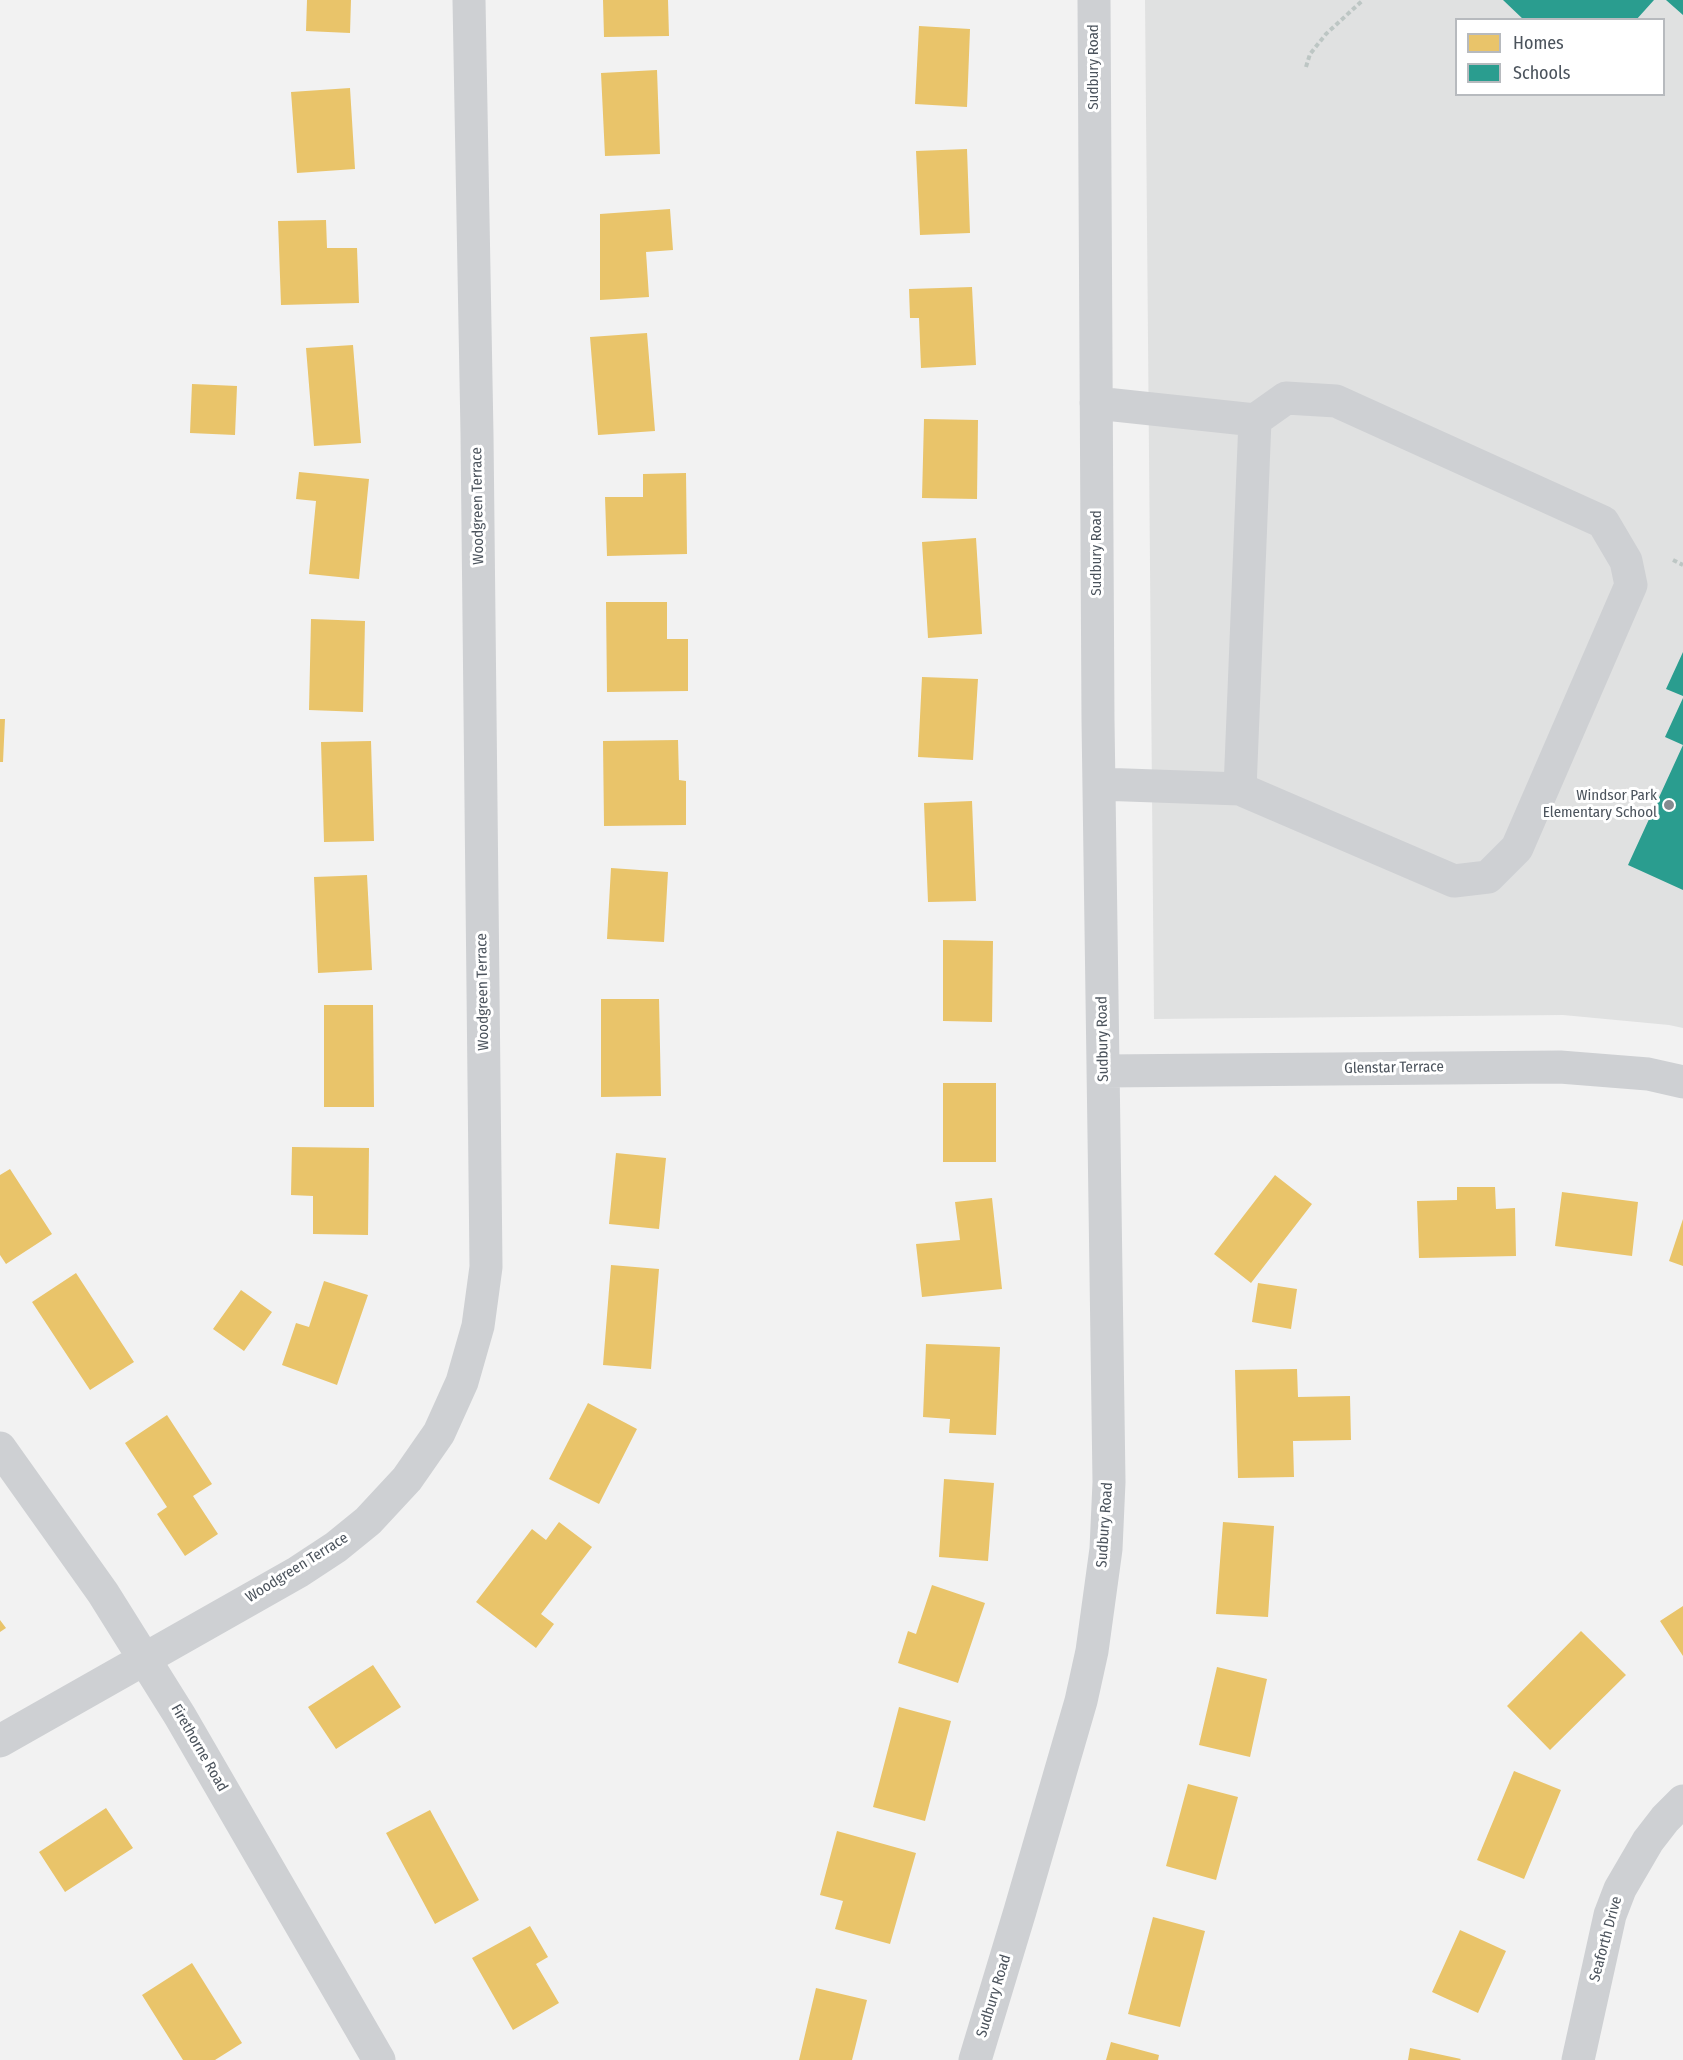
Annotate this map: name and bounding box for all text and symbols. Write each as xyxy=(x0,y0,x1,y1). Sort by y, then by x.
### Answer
legend xyxy=(1455,18,1665,96)
street label: Sudbury Road xyxy=(1085,24,1103,110)
text: Homes xyxy=(1513,32,1564,54)
text: Schools xyxy=(1513,62,1571,84)
street label: Woodgreen Terrace xyxy=(468,447,488,565)
street label: Sudbury Road xyxy=(1088,510,1106,596)
place label: Windsor Park Elementary School xyxy=(1543,787,1657,822)
marker: Windsor Park Elementary School xyxy=(1662,798,1676,812)
street label: Woodgreen Terrace xyxy=(473,933,493,1051)
street label: Sudbury Road xyxy=(1093,996,1113,1082)
street label: Glenstar Terrace xyxy=(1344,1058,1444,1078)
street label: Sudbury Road xyxy=(1093,1482,1117,1568)
street label: Woodgreen Terrace xyxy=(242,1529,352,1607)
street label: Firethorne Road xyxy=(167,1701,231,1795)
street label: Seaforth Drive xyxy=(1586,1894,1626,1984)
street label: Sudbury Road xyxy=(973,1952,1015,2040)

